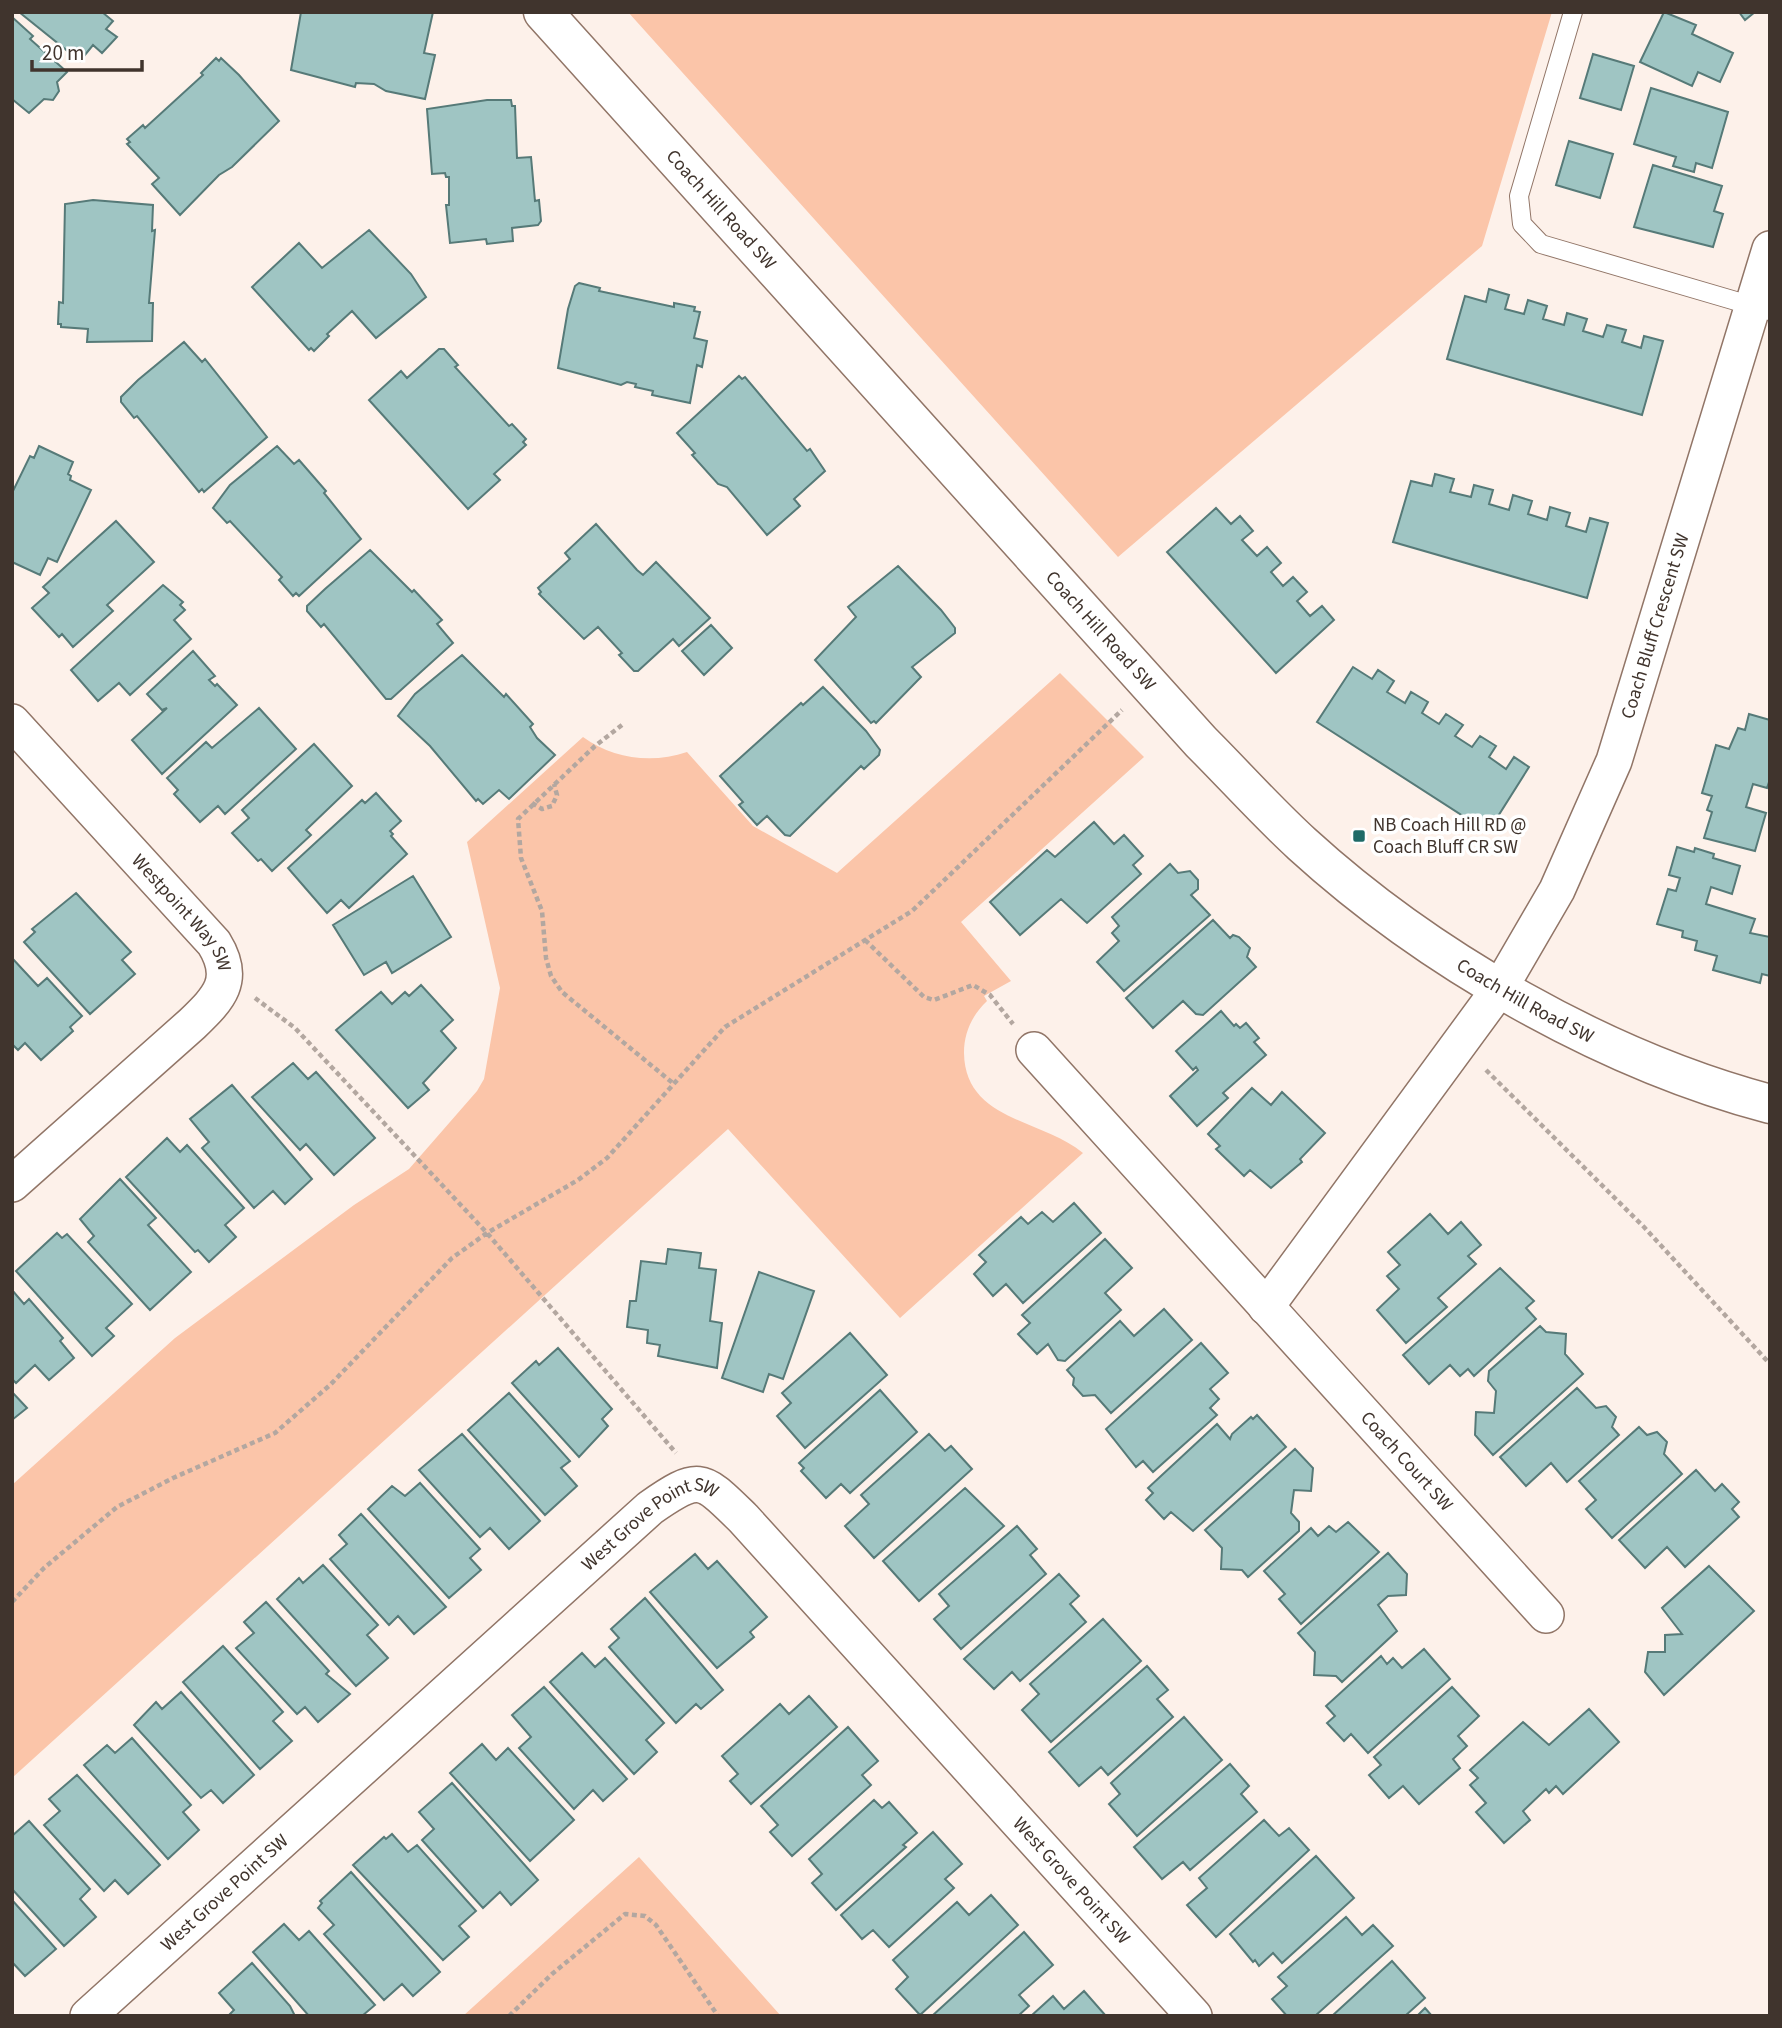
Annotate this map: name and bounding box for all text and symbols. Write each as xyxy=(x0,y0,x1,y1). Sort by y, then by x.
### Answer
scale bar xyxy=(32,28,142,72)
text: 20 m xyxy=(42,38,84,68)
street label: Coach Hill Road SW xyxy=(660,143,783,276)
street label: Coach Bluff Crescent SW xyxy=(1614,530,1696,722)
street label: Coach Hill Road SW xyxy=(1039,565,1162,697)
place label: NB Coach Hill RD @ Coach Bluff CR SW xyxy=(1373,812,1526,861)
marker: NB Coach Hill RD @ Coach Bluff CR SW xyxy=(1351,828,1367,844)
street label: Westpoint Way SW xyxy=(125,848,238,974)
street label: Coach Hill Road SW xyxy=(1451,952,1599,1050)
street label: Coach Court SW xyxy=(1354,1405,1459,1517)
street label: West Grove Point SW xyxy=(575,1471,724,1577)
street label: West Grove Point SW xyxy=(1006,1811,1136,1950)
street label: West Grove Point SW xyxy=(155,1828,294,1958)

